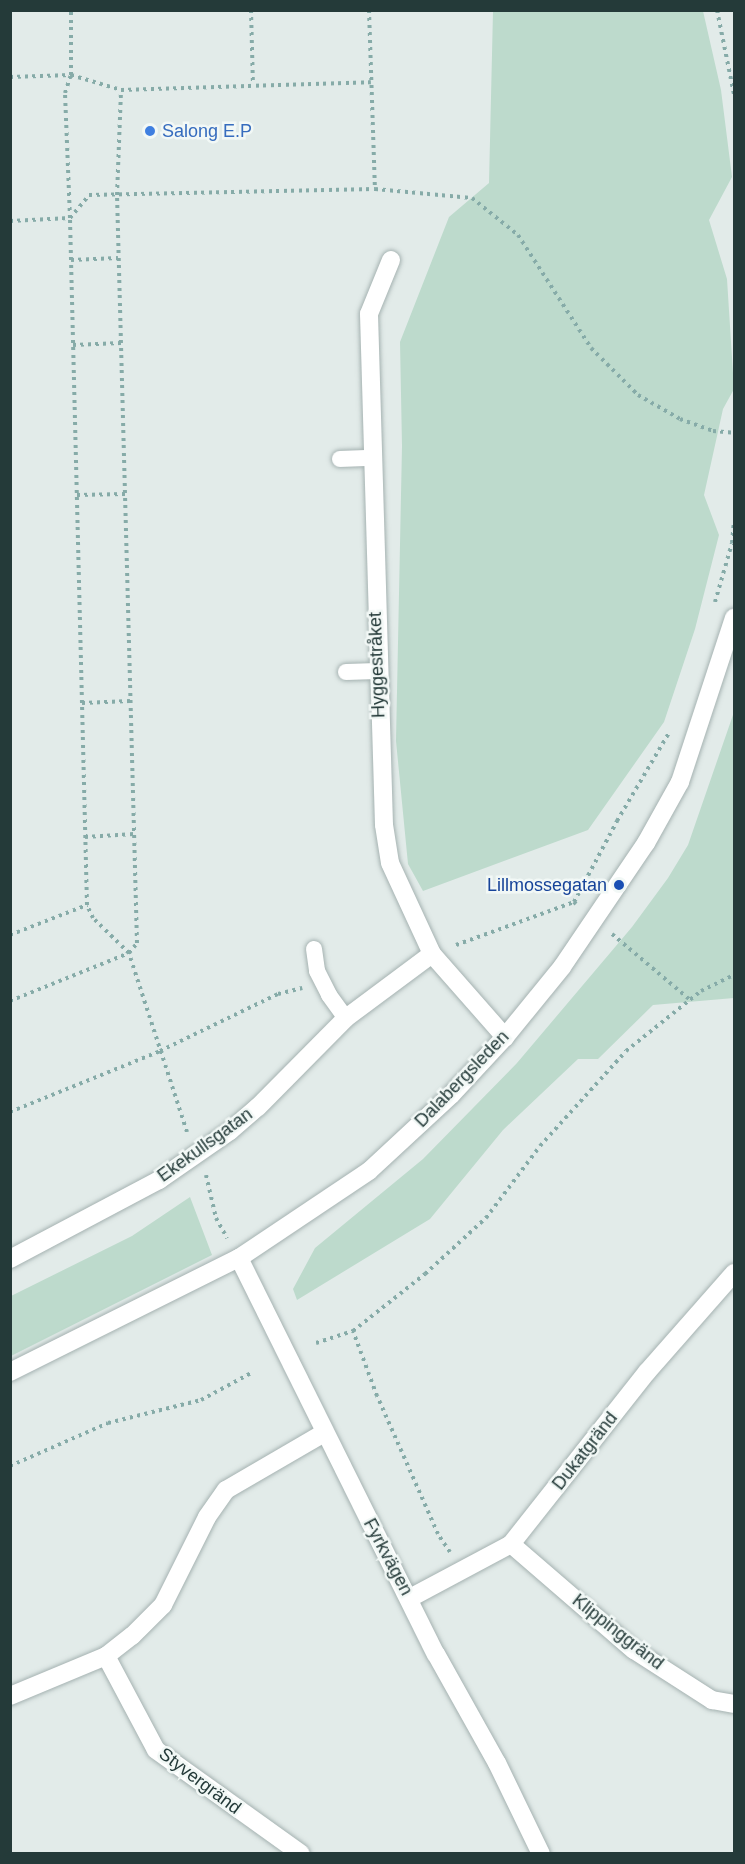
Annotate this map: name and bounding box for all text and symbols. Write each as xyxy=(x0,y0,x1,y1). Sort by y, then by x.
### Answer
place label: Salong E.P xyxy=(162,120,252,142)
marker: Salong E.P xyxy=(143,124,157,138)
street label: Hyggestråket xyxy=(364,612,390,718)
place label: Lillmossegatan xyxy=(487,874,607,896)
marker: Lillmossegatan xyxy=(612,878,626,892)
street label: Dalabergsleden xyxy=(410,1026,514,1132)
street label: Ekekullsgatan xyxy=(153,1103,257,1187)
street label: Dukatgränd xyxy=(548,1408,622,1494)
street label: Fyrkvägen xyxy=(359,1515,417,1599)
street label: Klippinggränd xyxy=(568,1590,668,1674)
street label: Styvergränd xyxy=(155,1743,245,1819)

